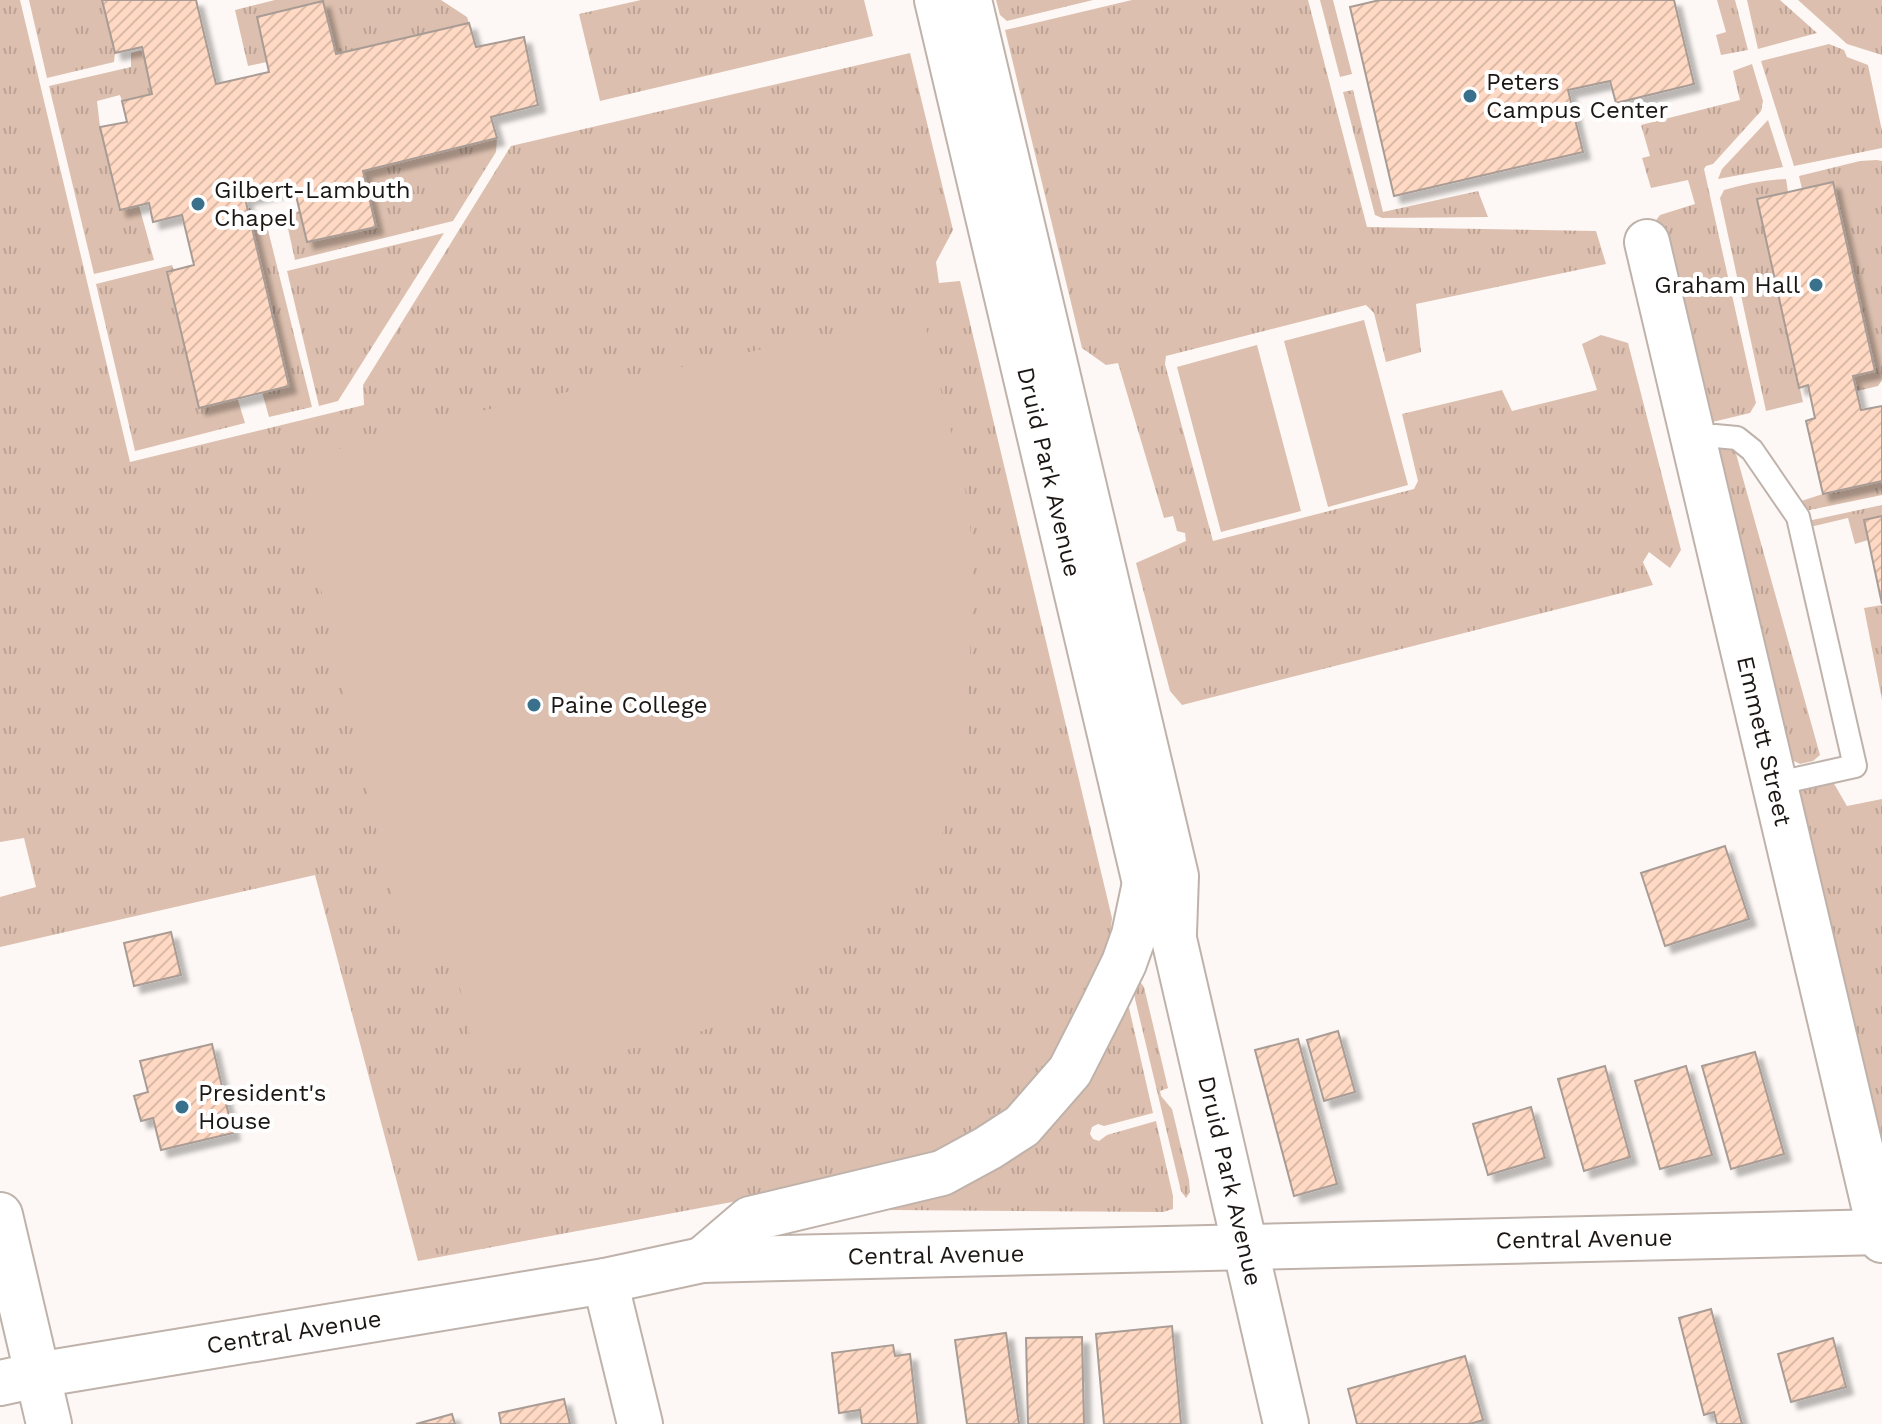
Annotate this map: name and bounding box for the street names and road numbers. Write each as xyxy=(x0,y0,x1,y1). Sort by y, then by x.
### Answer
street label: Druid Park Avenue xyxy=(1011,364,1087,580)
street label: Emmett Street xyxy=(1731,653,1797,829)
street label: Druid Park Avenue xyxy=(1192,1073,1268,1289)
street label: Central Avenue xyxy=(1495,1223,1673,1255)
street label: Central Avenue xyxy=(847,1239,1025,1271)
street label: Central Avenue xyxy=(205,1304,383,1360)

